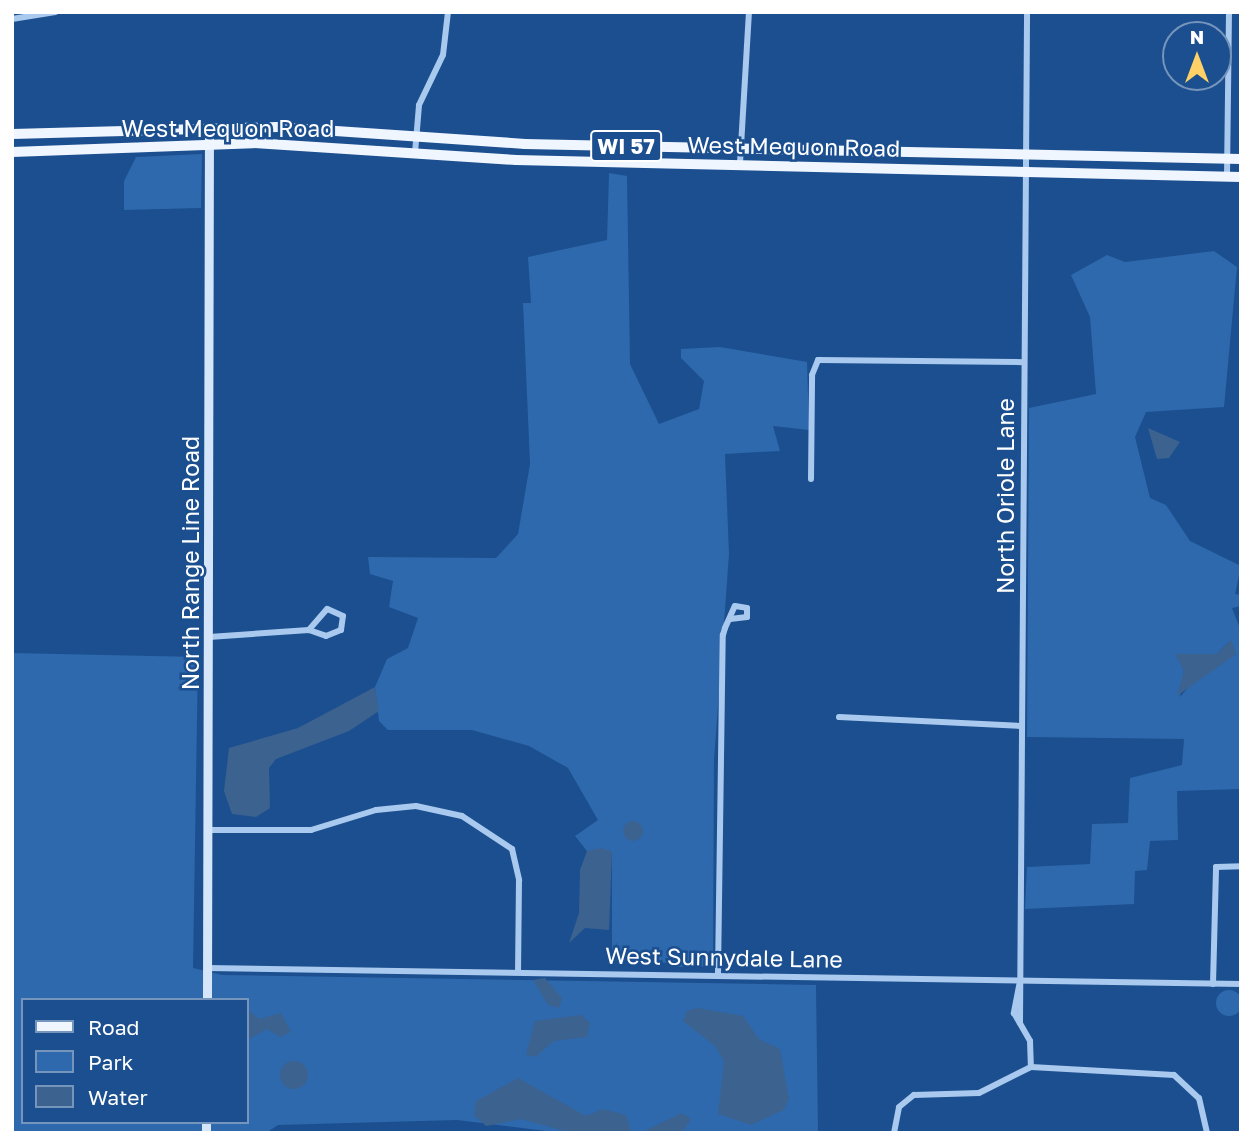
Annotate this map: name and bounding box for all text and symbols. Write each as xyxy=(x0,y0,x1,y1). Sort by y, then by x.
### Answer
north arrow xyxy=(1162,21,1232,91)
text: N xyxy=(1190,25,1204,48)
street label: West Mequon Road xyxy=(122,114,334,142)
road number: WI 57 xyxy=(589,128,663,164)
street label: West Mequon Road xyxy=(687,130,901,162)
street label: North Oriole Lane xyxy=(991,398,1019,594)
street label: North Range Line Road xyxy=(176,436,204,690)
street label: West Sunnydale Lane xyxy=(605,941,843,973)
legend xyxy=(21,998,248,1124)
text: Road xyxy=(88,1014,139,1040)
text: Park xyxy=(88,1049,133,1075)
text: Water xyxy=(88,1084,148,1110)

